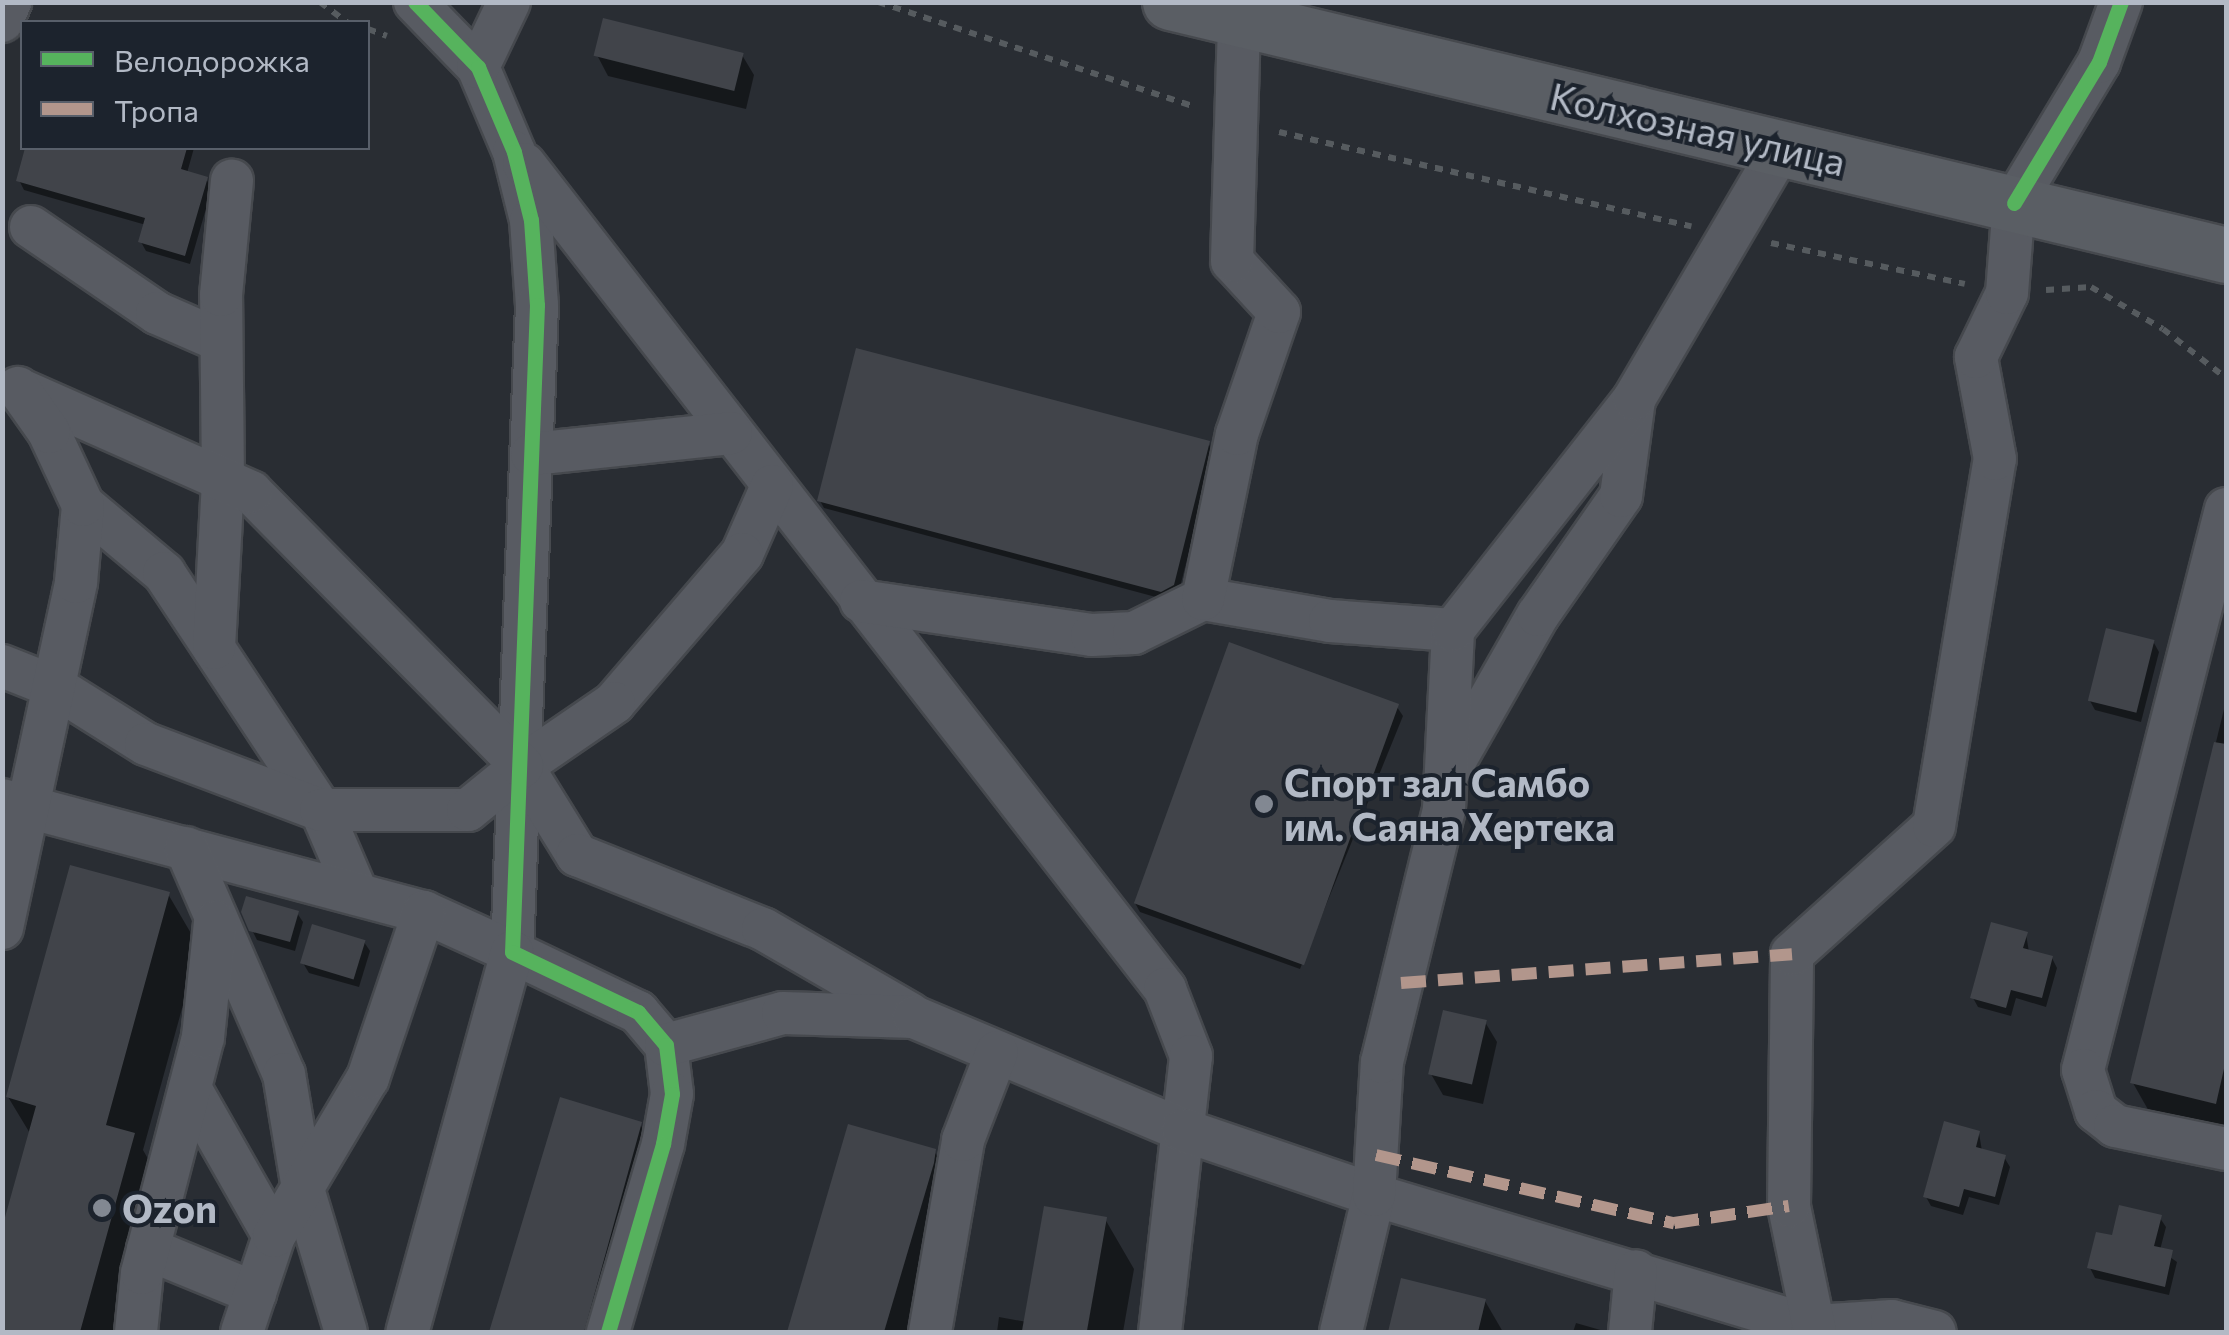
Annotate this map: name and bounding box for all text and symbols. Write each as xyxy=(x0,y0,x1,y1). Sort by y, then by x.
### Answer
legend xyxy=(20,20,370,150)
text: Велодорожка xyxy=(114,41,310,78)
street label: Колхозная улица xyxy=(1546,72,1850,184)
text: Тропа xyxy=(114,91,199,128)
place label: Спорт зал Самбо им. Саяна Хертека xyxy=(1284,759,1615,848)
marker: Спорт зал Самбо им. Саяна Хертека xyxy=(1253,793,1275,815)
place label: Ozon xyxy=(122,1185,217,1231)
marker: Ozon xyxy=(91,1197,113,1219)

